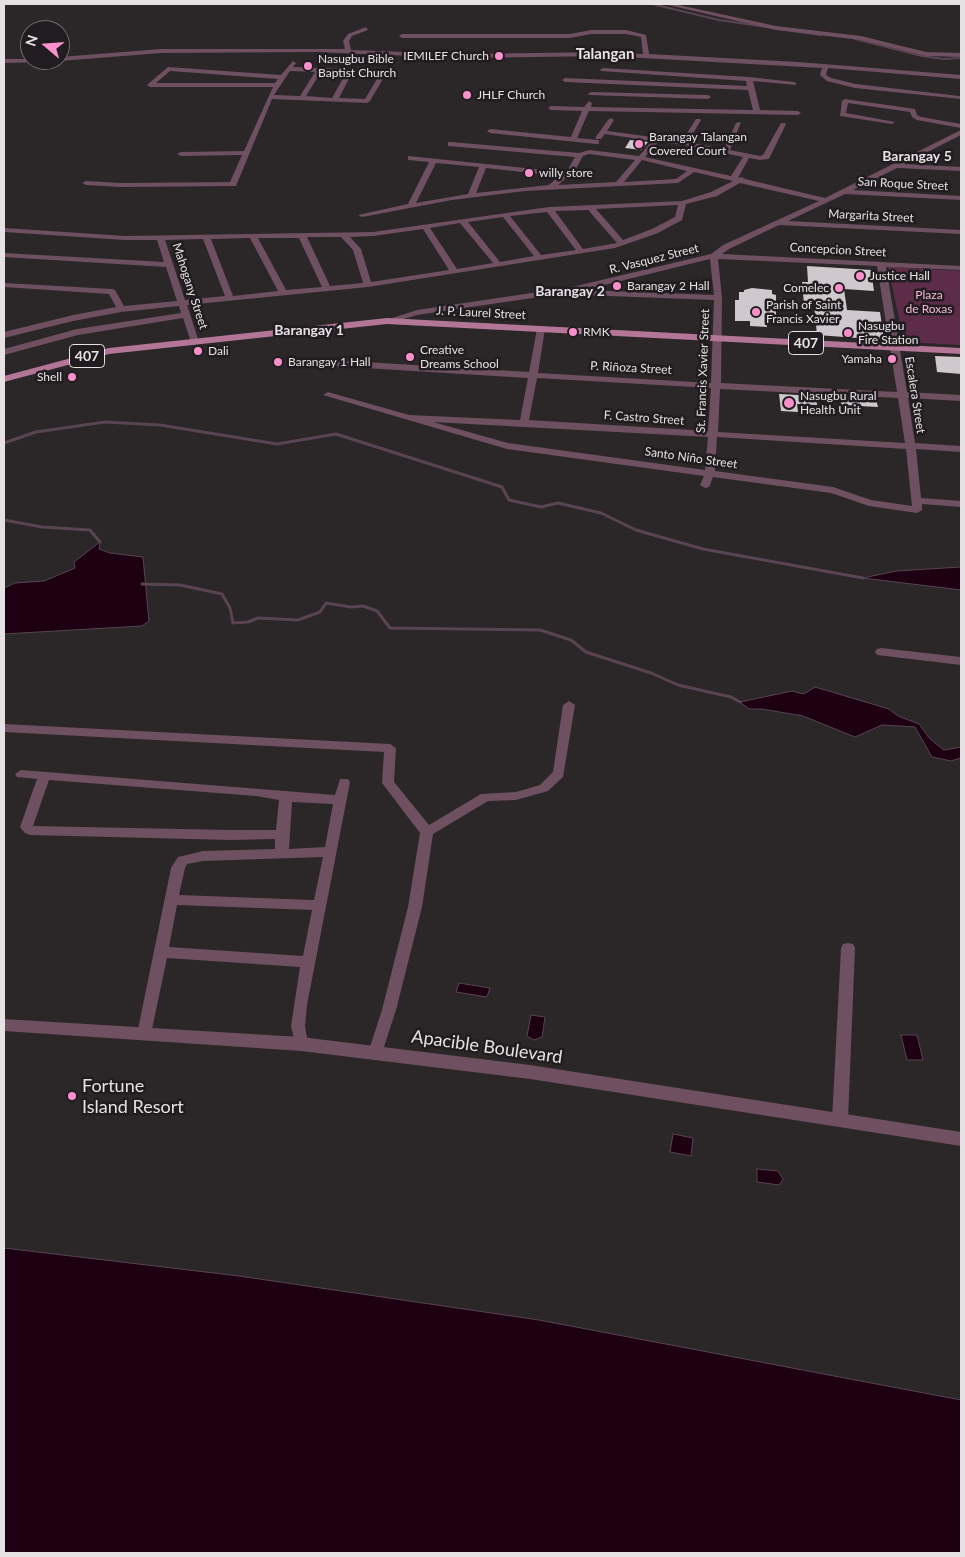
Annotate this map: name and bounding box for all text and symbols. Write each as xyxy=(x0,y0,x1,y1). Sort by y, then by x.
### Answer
north arrow xyxy=(20,20,70,70)
text: N xyxy=(21,33,41,48)
district label: Talangan xyxy=(576,45,634,63)
place label: IEMILEF Church xyxy=(403,49,489,63)
marker: IEMILEF Church xyxy=(493,50,505,62)
place label: Nasugbu Bible Baptist Church xyxy=(318,52,396,80)
marker: Nasugbu Bible Baptist Church xyxy=(302,60,314,72)
place label: JHLF Church xyxy=(477,88,545,102)
marker: JHLF Church xyxy=(461,89,473,101)
place label: Barangay Talangan Covered Court xyxy=(649,130,747,158)
marker: Barangay Talangan Covered Court xyxy=(633,138,645,150)
district label: Barangay 5 xyxy=(882,148,952,164)
place label: willy store xyxy=(539,166,593,180)
marker: willy store xyxy=(523,167,535,179)
street label: San Roque Street xyxy=(857,174,949,194)
street label: Margarita Street xyxy=(828,207,914,225)
street label: Concepcion Street xyxy=(789,240,887,260)
street label: Mahogany Street xyxy=(169,241,211,331)
street label: R. Vasquez Street xyxy=(608,241,700,277)
place label: Justice Hall xyxy=(870,269,930,283)
marker: Justice Hall xyxy=(854,270,866,282)
place label: Barangay 2 Hall xyxy=(627,279,710,293)
marker: Barangay 2 Hall xyxy=(611,280,623,292)
place label: Comelec xyxy=(783,281,829,295)
marker: Comelec xyxy=(833,282,845,294)
district label: Barangay 2 xyxy=(535,283,605,299)
park label: Plaza de Roxas xyxy=(906,288,952,316)
place label: Parish of Saint Francis Xavier xyxy=(766,298,841,326)
street label: J. P. Laurel Street xyxy=(436,303,526,323)
marker: Parish of Saint Francis Xavier xyxy=(750,306,762,318)
street label: St. Francis Xavier Street xyxy=(694,309,712,433)
place label: Nasugbu Fire Station xyxy=(858,319,918,347)
district label: Barangay 1 xyxy=(274,322,344,338)
place label: RMK xyxy=(583,325,610,339)
marker: RMK xyxy=(567,326,579,338)
marker: Nasugbu Fire Station xyxy=(842,327,854,339)
road number: 407 xyxy=(788,332,824,354)
place label: Creative Dreams School xyxy=(420,343,499,371)
road number: 407 xyxy=(70,344,104,368)
place label: Dali xyxy=(208,344,229,358)
marker: Dali xyxy=(192,345,204,357)
marker: Creative Dreams School xyxy=(404,351,416,363)
place label: Yamaha xyxy=(841,352,882,366)
marker: Yamaha xyxy=(886,353,898,365)
place label: Barangay 1 Hall xyxy=(288,355,371,369)
street label: Escalera Street xyxy=(902,355,928,435)
marker: Barangay 1 Hall xyxy=(272,356,284,368)
street label: P. Riñoza Street xyxy=(590,359,672,377)
place label: Shell xyxy=(37,370,62,384)
marker: Shell xyxy=(66,371,78,383)
place label: Nasugbu Rural Health Unit xyxy=(800,389,877,417)
marker: Nasugbu Rural Health Unit xyxy=(782,396,796,410)
street label: F. Castro Street xyxy=(603,408,685,428)
street label: Santo Niño Street xyxy=(644,444,738,472)
street label: Apacible Boulevard xyxy=(410,1026,564,1068)
place label: Fortune Island Resort xyxy=(82,1075,184,1118)
marker: Fortune Island Resort xyxy=(66,1090,78,1102)

